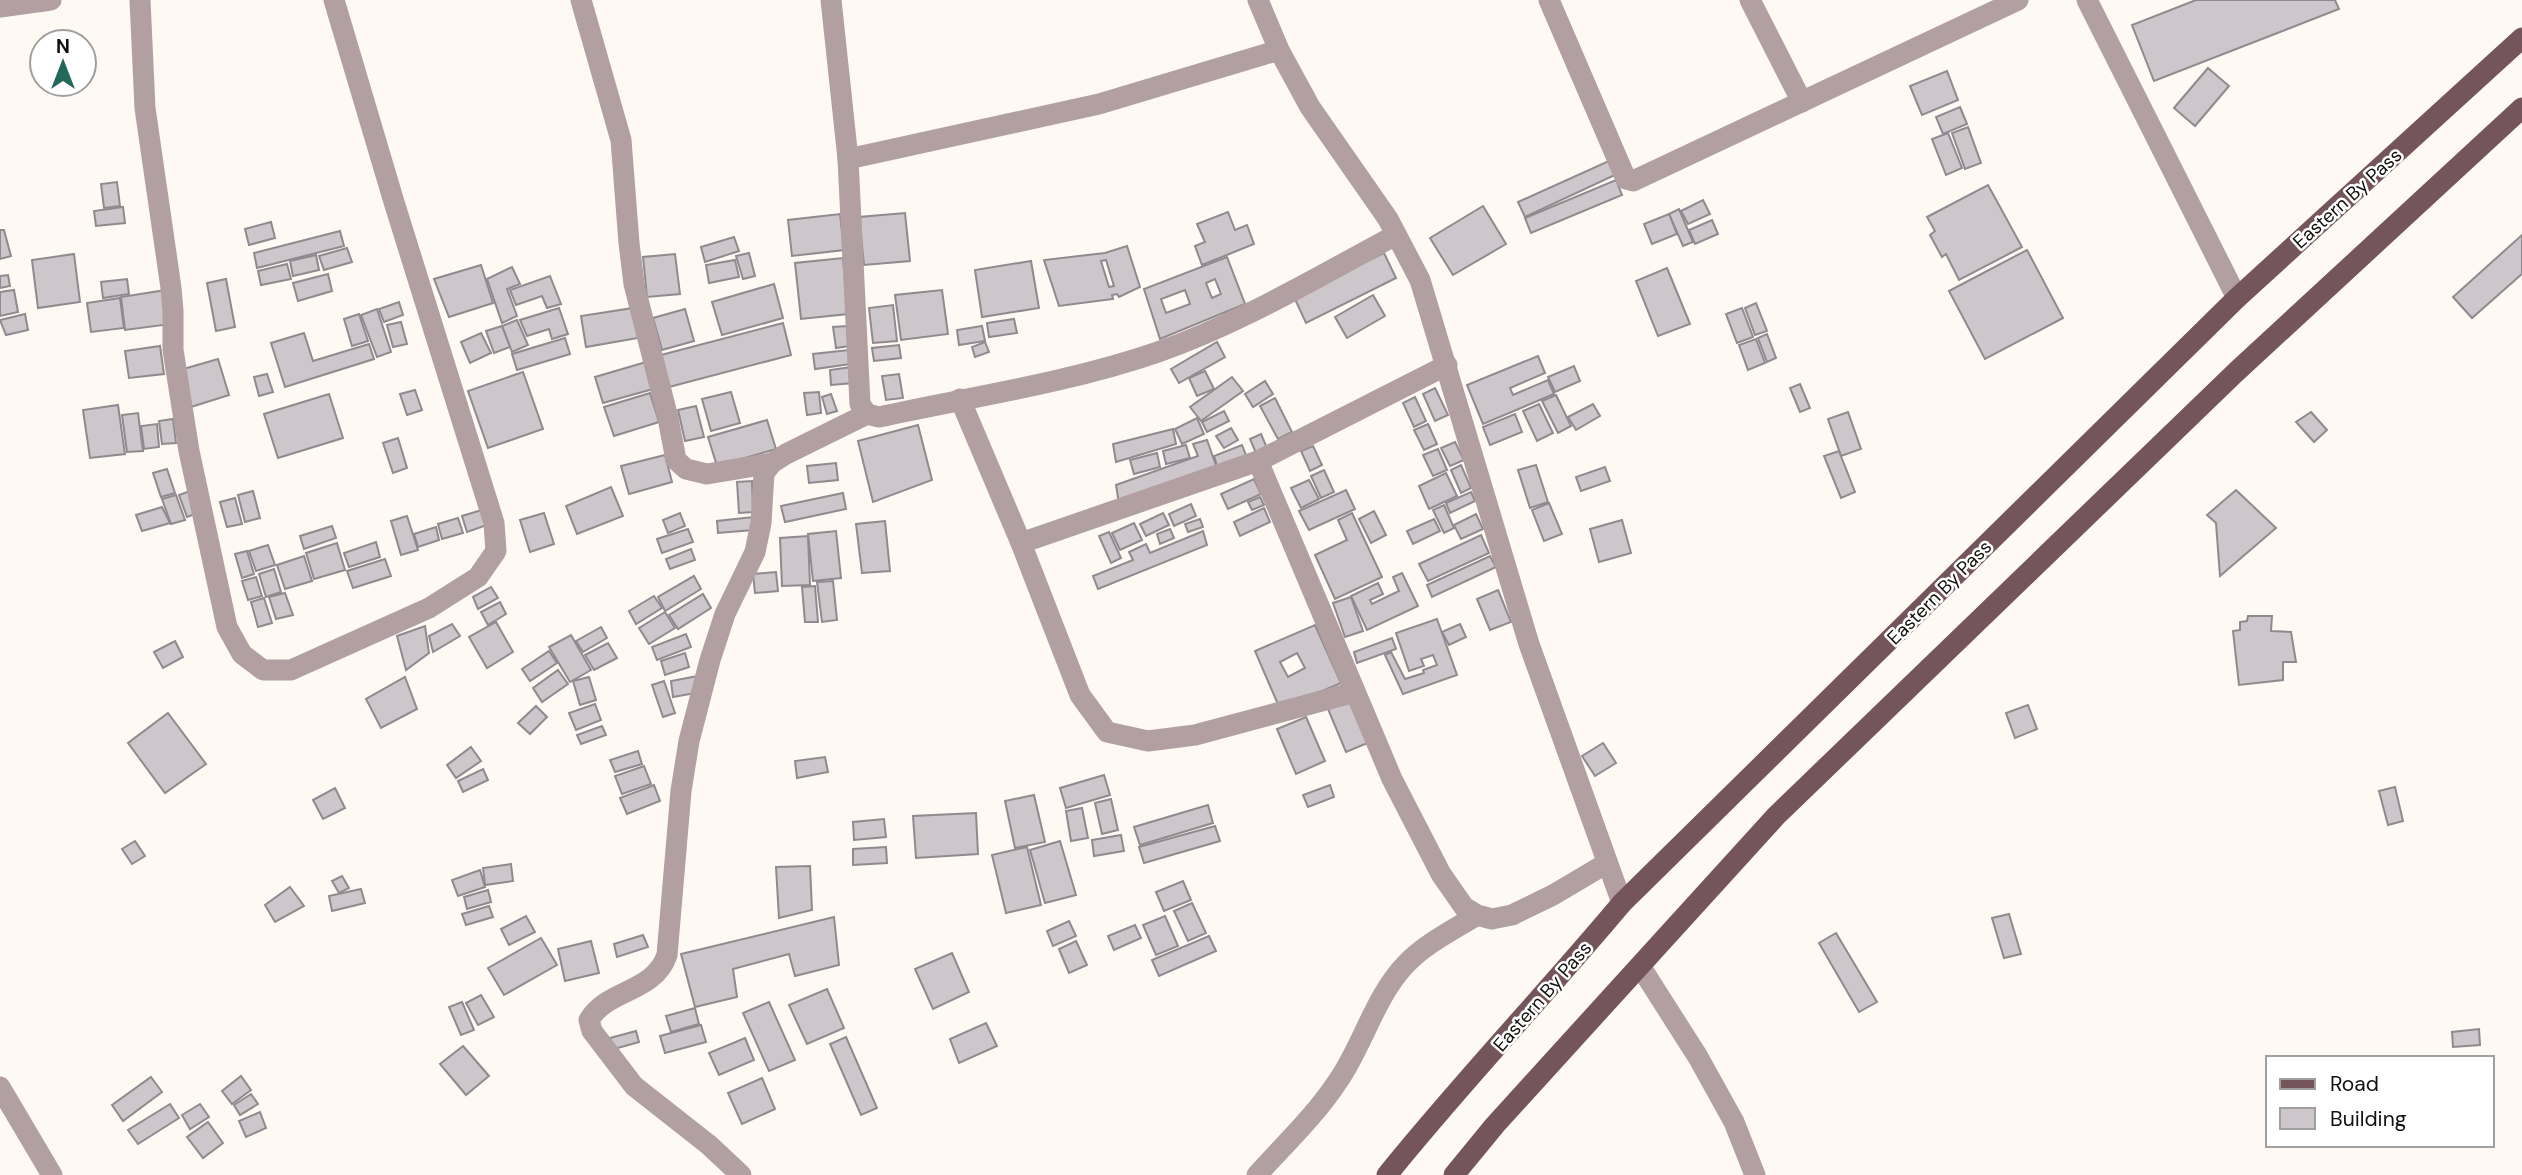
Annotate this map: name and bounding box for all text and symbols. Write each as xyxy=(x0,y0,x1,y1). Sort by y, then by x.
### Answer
north arrow xyxy=(28,28,98,98)
text: N xyxy=(56,34,70,59)
street label: Eastern By Pass xyxy=(2288,143,2407,254)
street label: Eastern By Pass xyxy=(1882,535,1997,650)
street label: Eastern By Pass xyxy=(1488,936,1597,1057)
legend xyxy=(2266,1056,2494,1147)
text: Road xyxy=(2330,1070,2379,1098)
text: Building xyxy=(2330,1105,2407,1133)

